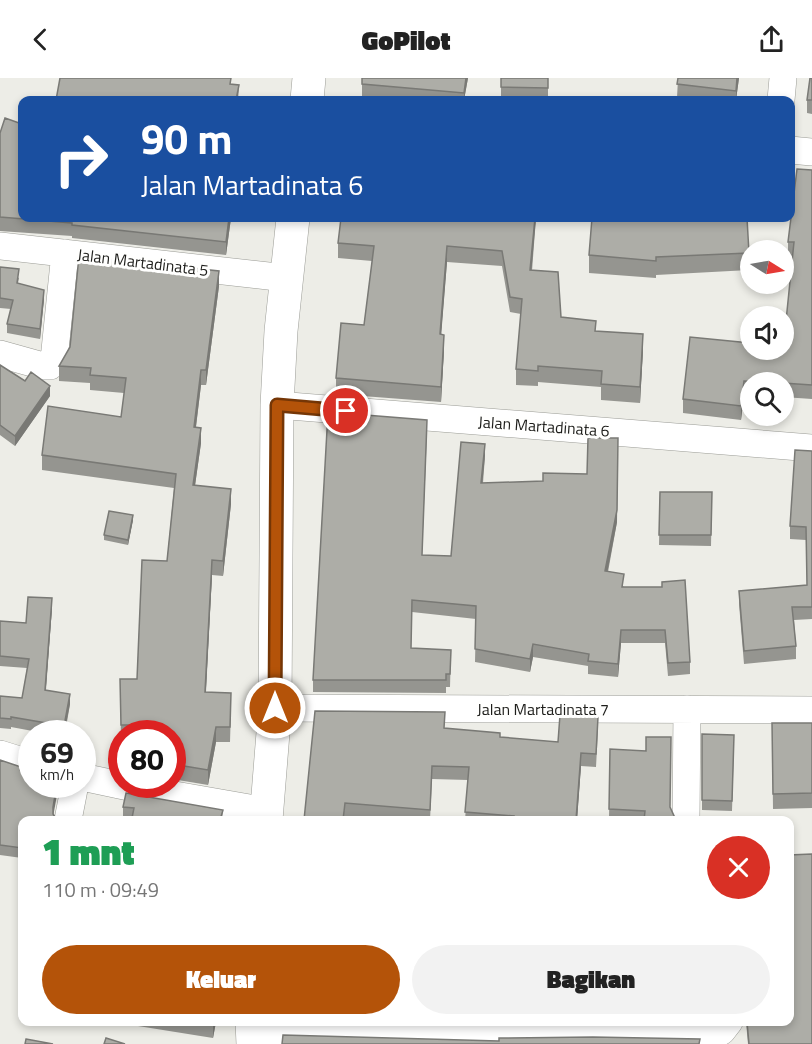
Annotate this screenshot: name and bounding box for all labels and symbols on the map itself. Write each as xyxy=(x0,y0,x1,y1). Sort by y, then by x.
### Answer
north arrow xyxy=(740,240,794,294)
street label: Jalan Martadinata 5 xyxy=(76,242,210,282)
pin xyxy=(320,385,371,436)
street label: Jalan Martadinata 6 xyxy=(477,409,611,443)
position arrow xyxy=(243,676,307,740)
street label: Jalan Martadinata 7 xyxy=(477,697,609,721)
speed limit sign: 80 xyxy=(108,720,186,798)

